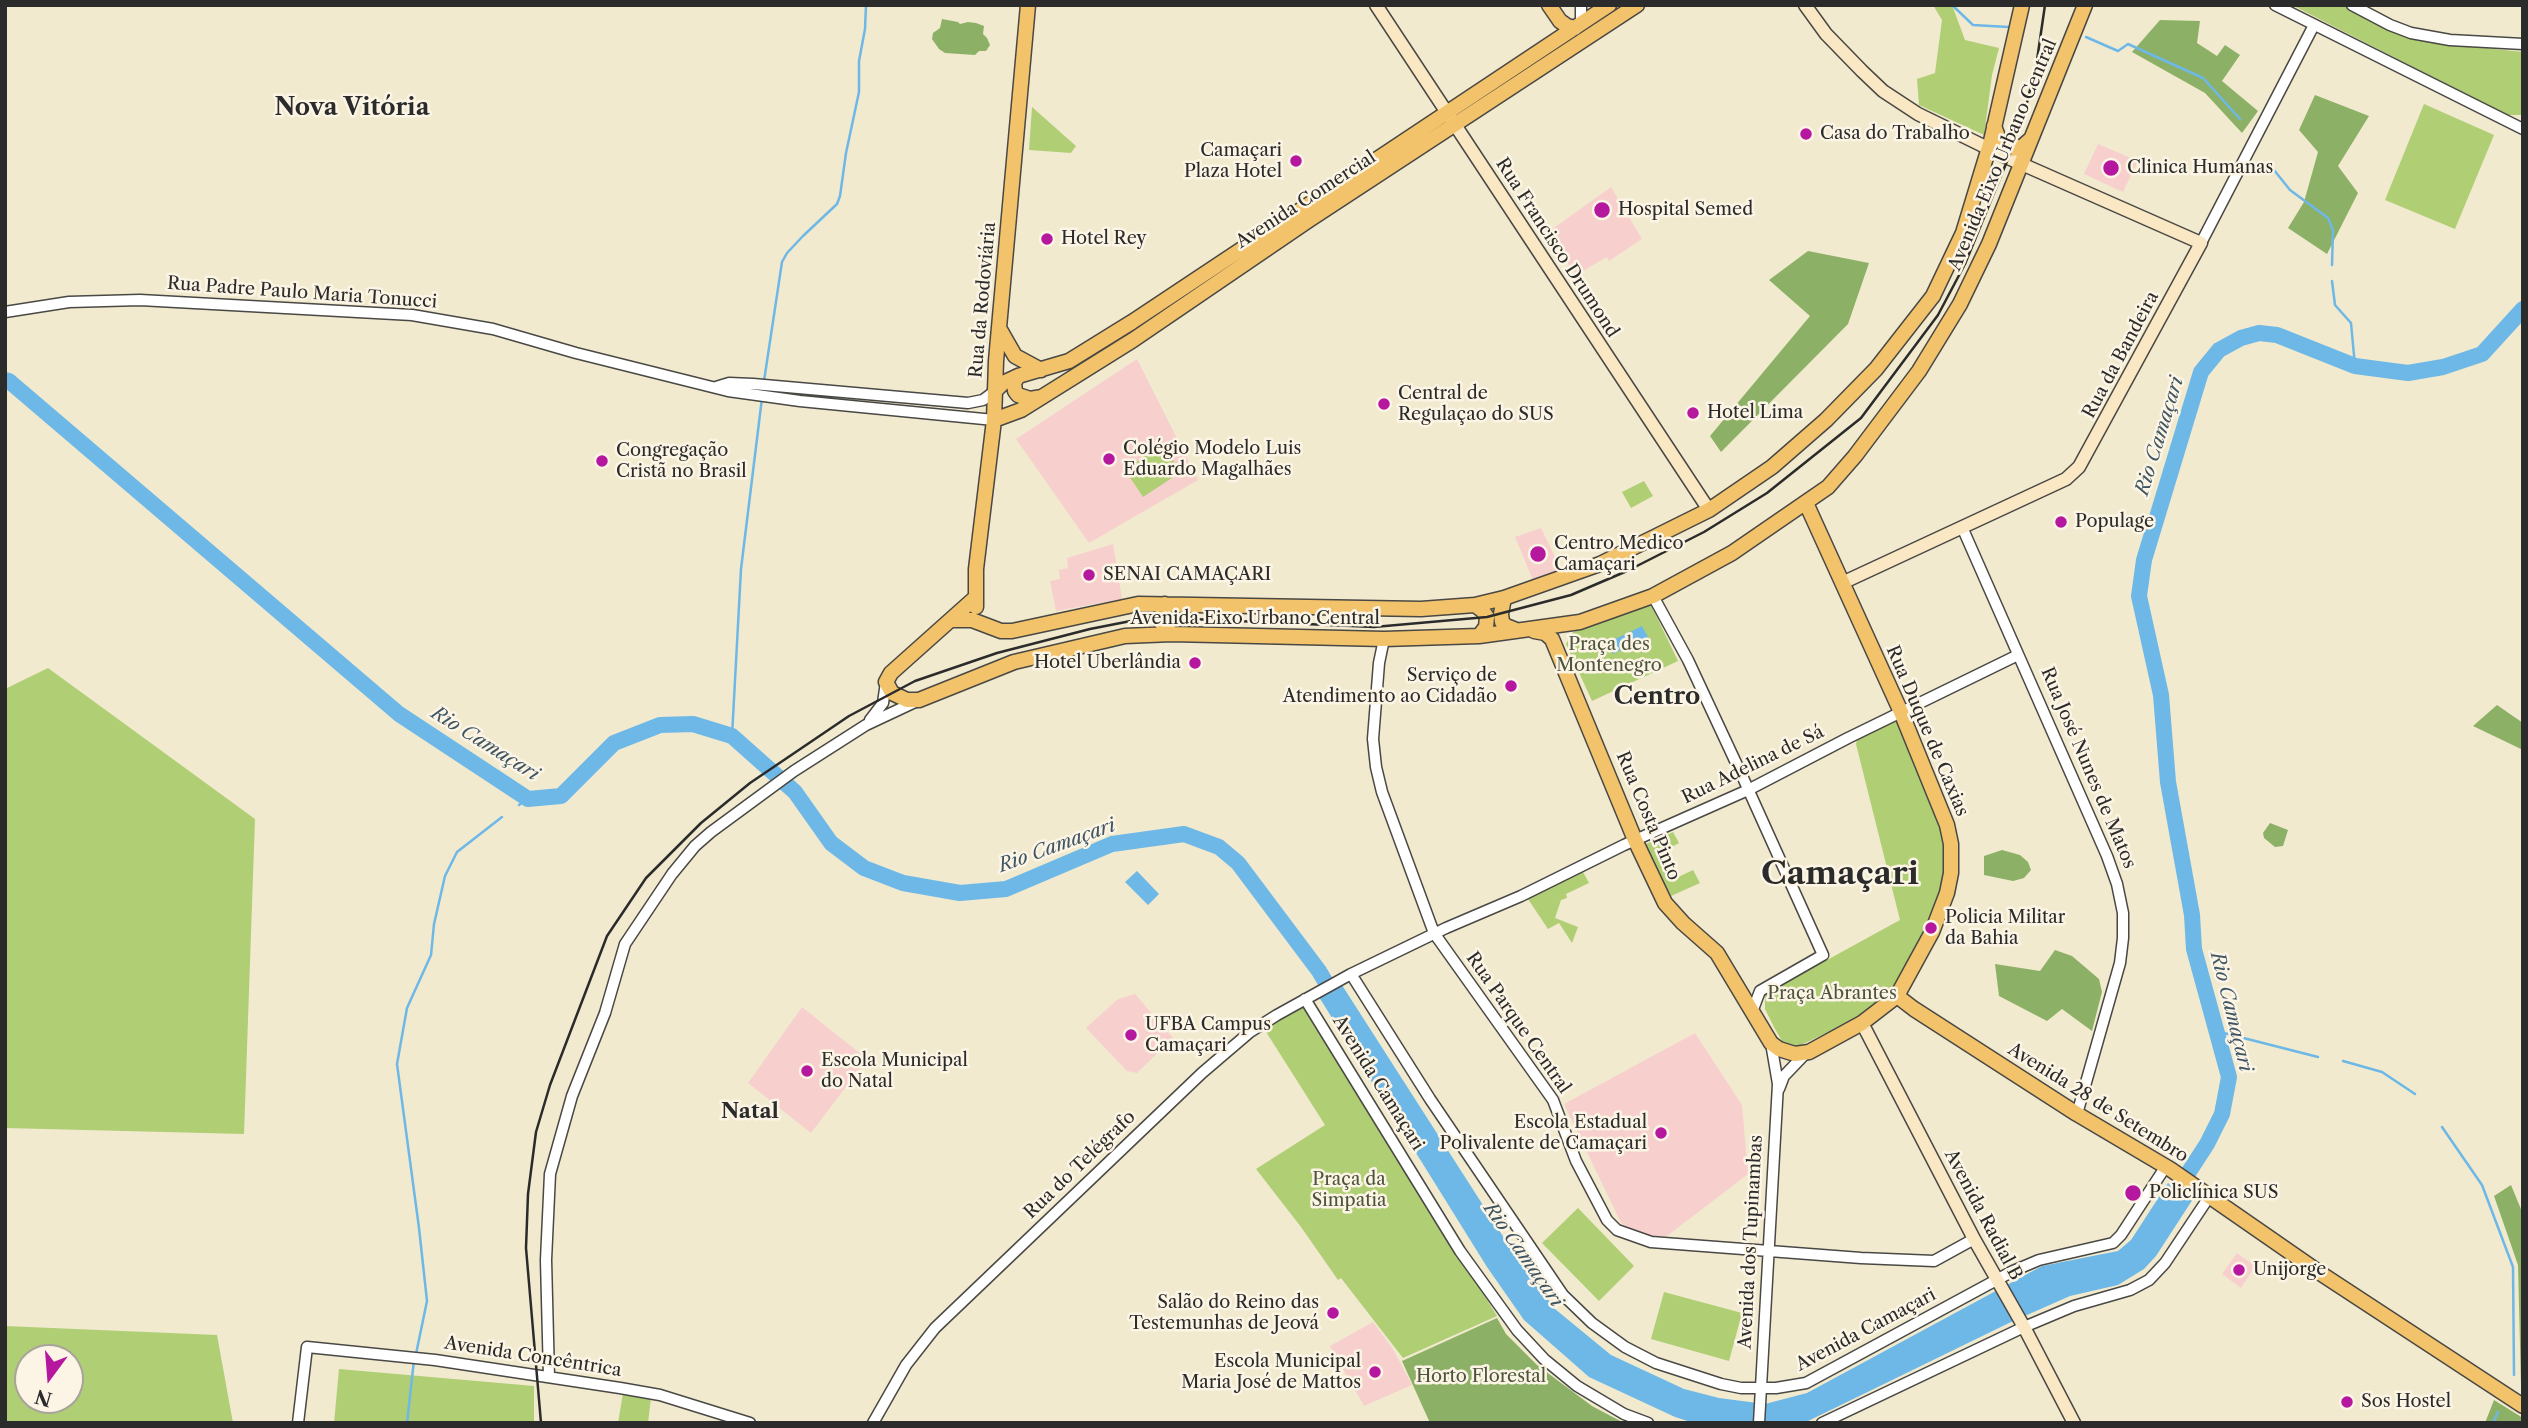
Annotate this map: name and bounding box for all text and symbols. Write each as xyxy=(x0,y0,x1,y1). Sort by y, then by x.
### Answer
street label: Avenida Eixo Urbano Central xyxy=(1944,36,2062,274)
district label: Nova Vitória xyxy=(274,94,430,122)
place label: Casa do Trabalho xyxy=(1820,123,1970,145)
marker: Casa do Trabalho xyxy=(1798,126,1814,142)
place label: Camaçari Plaza Hotel xyxy=(1184,140,1282,182)
street label: Avenida Comercial xyxy=(1232,147,1380,253)
marker: Camaçari Plaza Hotel xyxy=(1288,153,1304,169)
street label: Rua Francisco Drumond xyxy=(1491,154,1623,342)
place label: Clinica Humanas xyxy=(2127,157,2273,179)
marker: Clinica Humanas xyxy=(2101,158,2121,178)
place label: Hospital Semed xyxy=(1618,199,1753,221)
marker: Hospital Semed xyxy=(1592,200,1612,220)
street label: Rua da Rodoviária xyxy=(965,221,1001,379)
place label: Hotel Rey xyxy=(1061,228,1146,250)
marker: Hotel Rey xyxy=(1039,231,1055,247)
street label: Rua Padre Paulo Maria Tonucci xyxy=(166,273,438,313)
street label: Rua da Bandeira xyxy=(2078,288,2164,422)
water label: Rio Camaçari xyxy=(2131,374,2189,498)
place label: Central de Regulaçao do SUS xyxy=(1398,383,1554,426)
marker: Central de Regulaçao do SUS xyxy=(1376,396,1392,412)
place label: Hotel Lima xyxy=(1707,402,1803,424)
marker: Hotel Lima xyxy=(1685,405,1701,421)
place label: Colégio Modelo Luis Eduardo Magalhães xyxy=(1123,438,1301,480)
place label: Congregação Cristã no Brasil xyxy=(616,440,747,482)
marker: Colégio Modelo Luis Eduardo Magalhães xyxy=(1101,451,1117,467)
marker: Congregação Cristã no Brasil xyxy=(594,453,610,469)
place label: Populage xyxy=(2075,511,2154,533)
marker: Populage xyxy=(2053,514,2069,530)
place label: Centro Medico Camaçari xyxy=(1554,533,1684,576)
marker: Centro Medico Camaçari xyxy=(1528,544,1548,564)
place label: SENAI CAMAÇARI xyxy=(1103,564,1271,586)
marker: SENAI CAMAÇARI xyxy=(1081,567,1097,583)
street label: Avenida Eixo Urbano Central xyxy=(1130,608,1380,630)
park label: Praça des Montenegro xyxy=(1556,634,1662,676)
street label: Rua Duque de Caxias xyxy=(1881,642,1973,820)
place label: Hotel Uberlândia xyxy=(1034,652,1181,674)
marker: Hotel Uberlândia xyxy=(1187,655,1203,671)
street label: Rua José Nunes de Matos xyxy=(2036,664,2140,872)
place label: Serviço de Atendimento ao Cidadão xyxy=(1283,665,1497,708)
marker: Serviço de Atendimento ao Cidadão xyxy=(1503,678,1519,694)
district label: Centro xyxy=(1614,683,1700,711)
water label: Rio Camaçari xyxy=(427,702,543,786)
street label: Rua Adelina de Sá xyxy=(1679,721,1827,809)
street label: Rua Costa Pinto xyxy=(1611,748,1685,884)
water label: Rio Camaçari xyxy=(995,814,1119,878)
district label: Camaçari xyxy=(1761,856,1919,894)
place label: Policia Militar da Bahia xyxy=(1945,907,2065,950)
marker: Policia Militar da Bahia xyxy=(1923,920,1939,936)
street label: Rua Parque Central xyxy=(1461,948,1575,1098)
water label: Rio Camaçari xyxy=(2205,950,2257,1074)
park label: Praça Abrantes xyxy=(1767,983,1897,1005)
street label: Avenida Camaçari xyxy=(1328,1011,1428,1155)
place label: UFBA Campus Camaçari xyxy=(1145,1014,1271,1056)
marker: UFBA Campus Camaçari xyxy=(1123,1027,1139,1043)
street label: Avenida 28 de Setembro xyxy=(2004,1039,2192,1167)
place label: Escola Municipal do Natal xyxy=(821,1050,968,1092)
marker: Escola Municipal do Natal xyxy=(799,1063,815,1079)
district label: Natal xyxy=(721,1099,779,1125)
street label: Rua do Telégrafo xyxy=(1020,1106,1140,1224)
place label: Escola Estadual Polivalente de Camaçari xyxy=(1440,1112,1647,1154)
marker: Escola Estadual Polivalente de Camaçari xyxy=(1653,1125,1669,1141)
street label: Avenida dos Tupinambas xyxy=(1735,1134,1767,1350)
street label: Avenida Radial B xyxy=(1939,1146,2027,1284)
park label: Praça da Simpatia xyxy=(1312,1169,1386,1212)
place label: Policlínica SUS xyxy=(2149,1182,2278,1204)
marker: Policlínica SUS xyxy=(2123,1183,2143,1203)
water label: Rio Camaçari xyxy=(1479,1198,1567,1312)
place label: Unijorge xyxy=(2253,1259,2326,1281)
marker: Unijorge xyxy=(2231,1262,2247,1278)
street label: Avenida Camaçari xyxy=(1792,1284,1940,1376)
place label: Salão do Reino das Testemunhas de Jeová xyxy=(1129,1292,1319,1334)
marker: Salão do Reino das Testemunhas de Jeová xyxy=(1325,1305,1341,1321)
street label: Avenida Concêntrica xyxy=(443,1332,623,1382)
north arrow xyxy=(14,1344,84,1414)
place label: Escola Municipal Maria José de Mattos xyxy=(1181,1351,1361,1394)
marker: Escola Municipal Maria José de Mattos xyxy=(1367,1364,1383,1380)
park label: Horto Florestal xyxy=(1416,1366,1546,1388)
text: N xyxy=(33,1384,55,1411)
place label: Sos Hostel xyxy=(2361,1391,2451,1413)
marker: Sos Hostel xyxy=(2339,1394,2355,1410)

